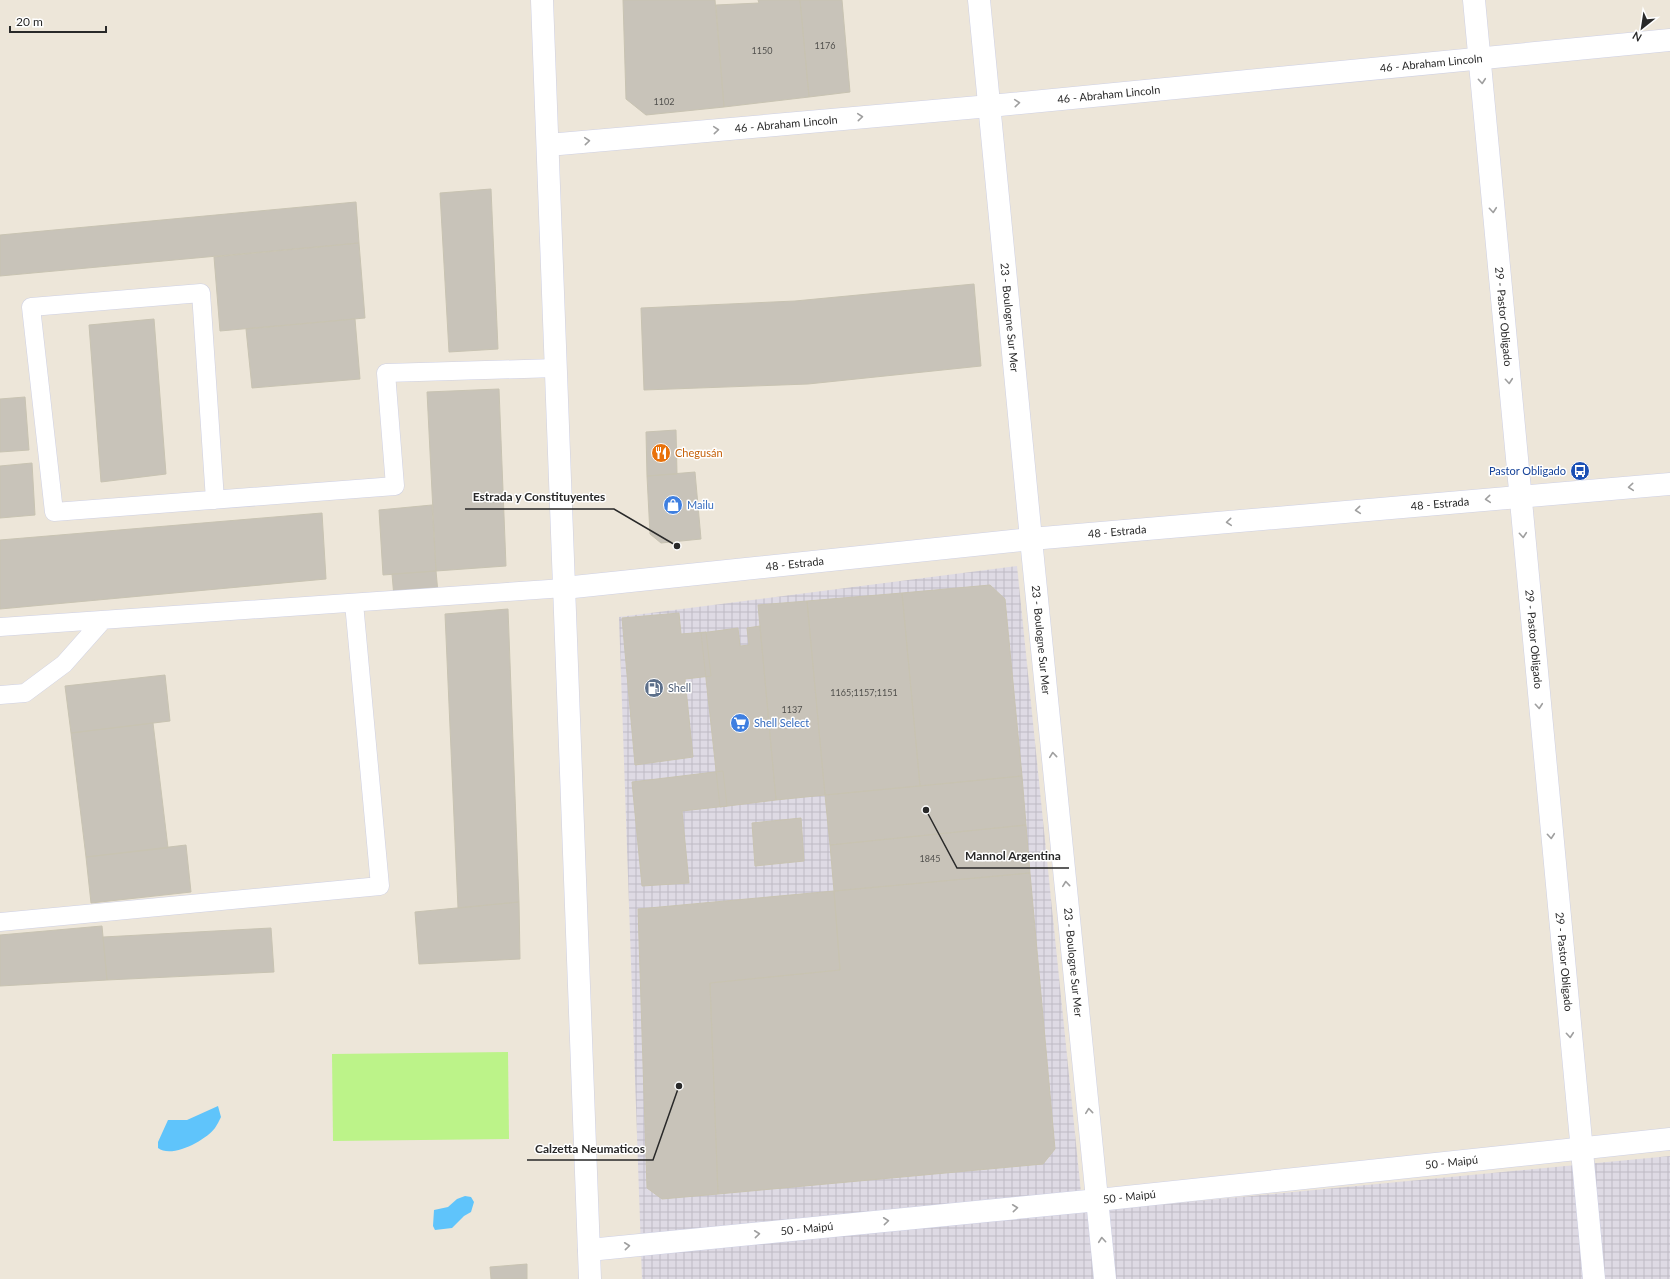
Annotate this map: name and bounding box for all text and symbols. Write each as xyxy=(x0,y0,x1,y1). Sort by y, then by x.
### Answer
scale bar xyxy=(10,8,106,34)
north arrow xyxy=(1622,8,1662,48)
text: 20 m xyxy=(16,14,43,29)
text: N xyxy=(1630,29,1644,45)
house number: 1176 xyxy=(815,40,835,51)
house number: 1150 xyxy=(752,45,772,56)
street label: 46 - Abraham Lincoln xyxy=(1379,51,1483,74)
one-way arrow xyxy=(1477,78,1486,84)
street label: 46 - Abraham Lincoln xyxy=(1057,83,1161,105)
house number: 1102 xyxy=(654,96,674,107)
one-way arrow xyxy=(1014,99,1020,108)
street label: 46 - Abraham Lincoln xyxy=(734,112,838,135)
one-way arrow xyxy=(857,113,863,122)
one-way arrow xyxy=(713,125,719,134)
one-way arrow xyxy=(584,137,590,146)
one-way arrow xyxy=(1489,207,1498,213)
street label: 23 - Boulogne Sur Mer xyxy=(998,262,1022,373)
street label: 29 - Pastor Obligado xyxy=(1493,266,1515,367)
one-way arrow xyxy=(1504,378,1513,384)
restaurant icon: Chegusán xyxy=(650,442,672,464)
place label: Chegusán xyxy=(675,446,723,459)
bus stop icon: Pastor Obligado xyxy=(1569,460,1591,482)
place label: Pastor Obligado xyxy=(1489,464,1566,477)
one-way arrow xyxy=(1628,482,1634,491)
callout: Estrada y Constituyentes xyxy=(465,485,614,509)
text: Estrada y Constituyentes xyxy=(473,489,605,504)
shop icon: Mailu xyxy=(662,494,684,516)
street label: 48 - Estrada xyxy=(1410,494,1470,512)
one-way arrow xyxy=(1485,494,1491,503)
place label: Mailu xyxy=(687,498,714,511)
one-way arrow xyxy=(1355,506,1361,515)
one-way arrow xyxy=(1226,517,1232,526)
street label: 48 - Estrada xyxy=(1087,522,1147,540)
one-way arrow xyxy=(1518,532,1527,538)
street label: 48 - Estrada xyxy=(765,554,824,573)
street label: 23 - Boulogne Sur Mer xyxy=(1030,585,1054,695)
street label: 29 - Pastor Obligado xyxy=(1523,589,1546,689)
fuel station icon: Shell xyxy=(643,677,665,699)
place label: Shell xyxy=(668,681,691,694)
house number: 1165;1157;1151 xyxy=(830,687,898,698)
one-way arrow xyxy=(1535,703,1544,709)
house number: 1137 xyxy=(782,704,802,715)
supermarket icon: Shell Select xyxy=(729,712,751,734)
place label: Shell Select xyxy=(754,716,809,729)
one-way arrow xyxy=(1049,752,1058,758)
one-way arrow xyxy=(1547,833,1556,839)
callout: Mannol Argentina xyxy=(957,844,1069,868)
text: Mannol Argentina xyxy=(965,848,1061,863)
house number: 1845 xyxy=(920,853,940,864)
one-way arrow xyxy=(1062,881,1071,887)
street label: 23 - Boulogne Sur Mer xyxy=(1062,907,1086,1018)
street label: 29 - Pastor Obligado xyxy=(1554,911,1576,1012)
one-way arrow xyxy=(1565,1032,1574,1038)
one-way arrow xyxy=(1085,1108,1094,1114)
callout: Calzetta Neumaticos xyxy=(527,1136,653,1160)
text: Calzetta Neumaticos xyxy=(535,1141,645,1156)
street label: 50 - Maipú xyxy=(1424,1153,1479,1171)
street label: 50 - Maipú xyxy=(1102,1187,1156,1205)
one-way arrow xyxy=(1012,1204,1019,1213)
one-way arrow xyxy=(883,1217,889,1226)
street label: 50 - Maipú xyxy=(780,1219,834,1237)
one-way arrow xyxy=(754,1229,760,1238)
one-way arrow xyxy=(1098,1237,1107,1243)
one-way arrow xyxy=(624,1242,630,1251)

